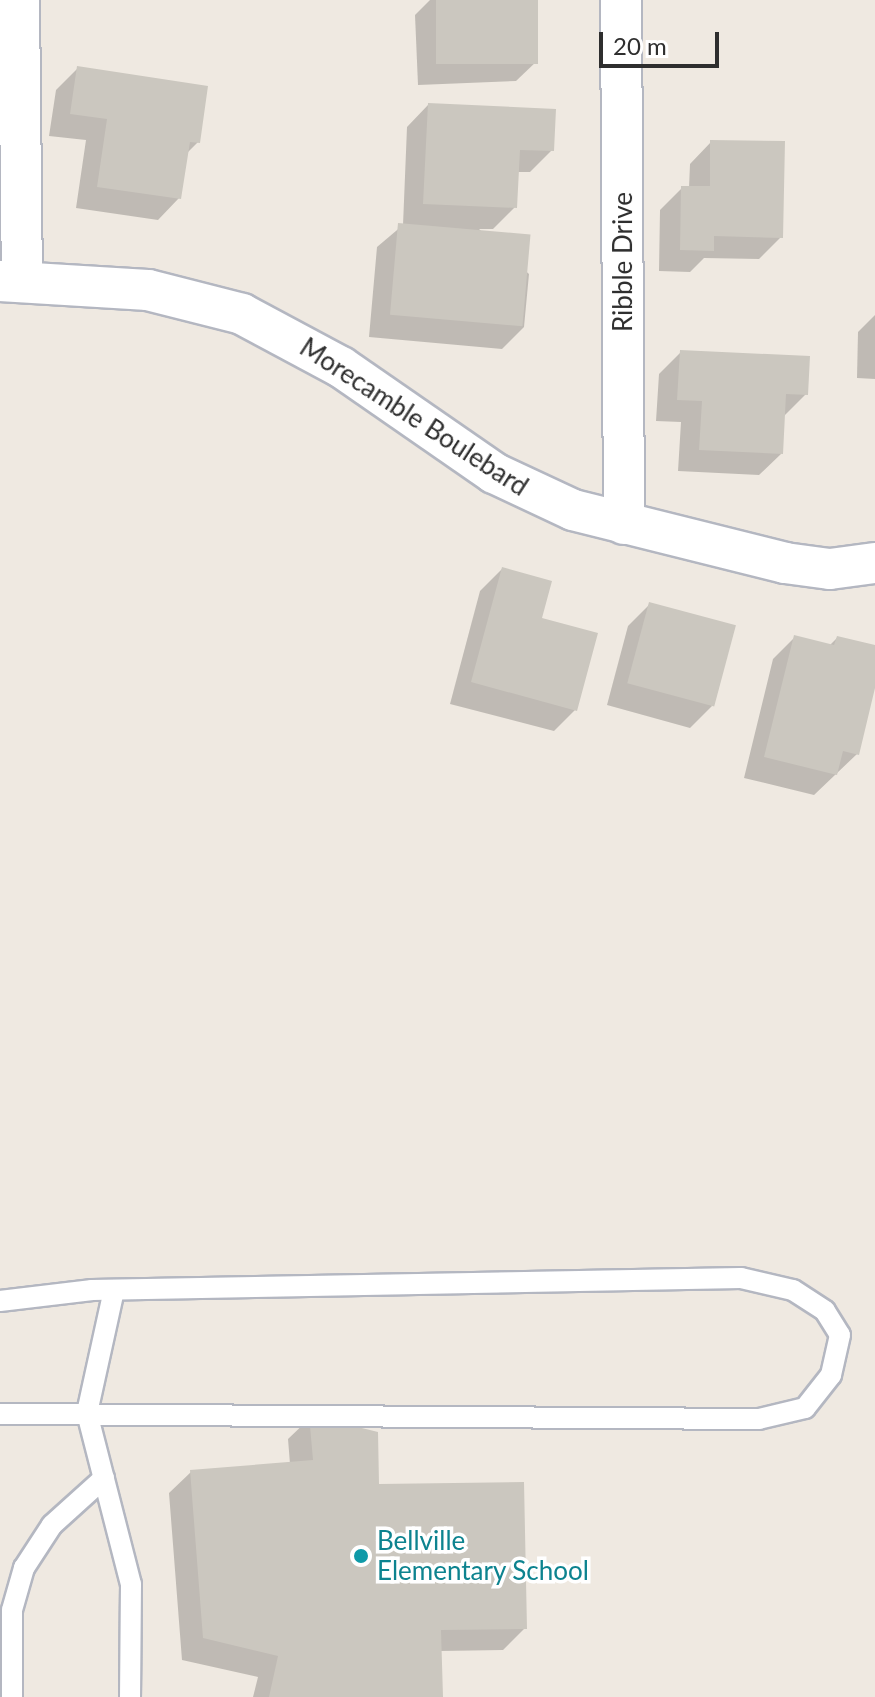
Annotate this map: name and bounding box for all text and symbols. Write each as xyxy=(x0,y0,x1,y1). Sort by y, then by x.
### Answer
scale bar xyxy=(603,16,723,66)
text: 20 m xyxy=(613,31,667,60)
street label: Ribble Drive xyxy=(607,192,639,332)
street label: Morecamble Boulebard xyxy=(294,332,534,502)
place label: Bellville Elementary School xyxy=(377,1525,590,1586)
marker: Bellville Elementary School xyxy=(352,1547,370,1565)

